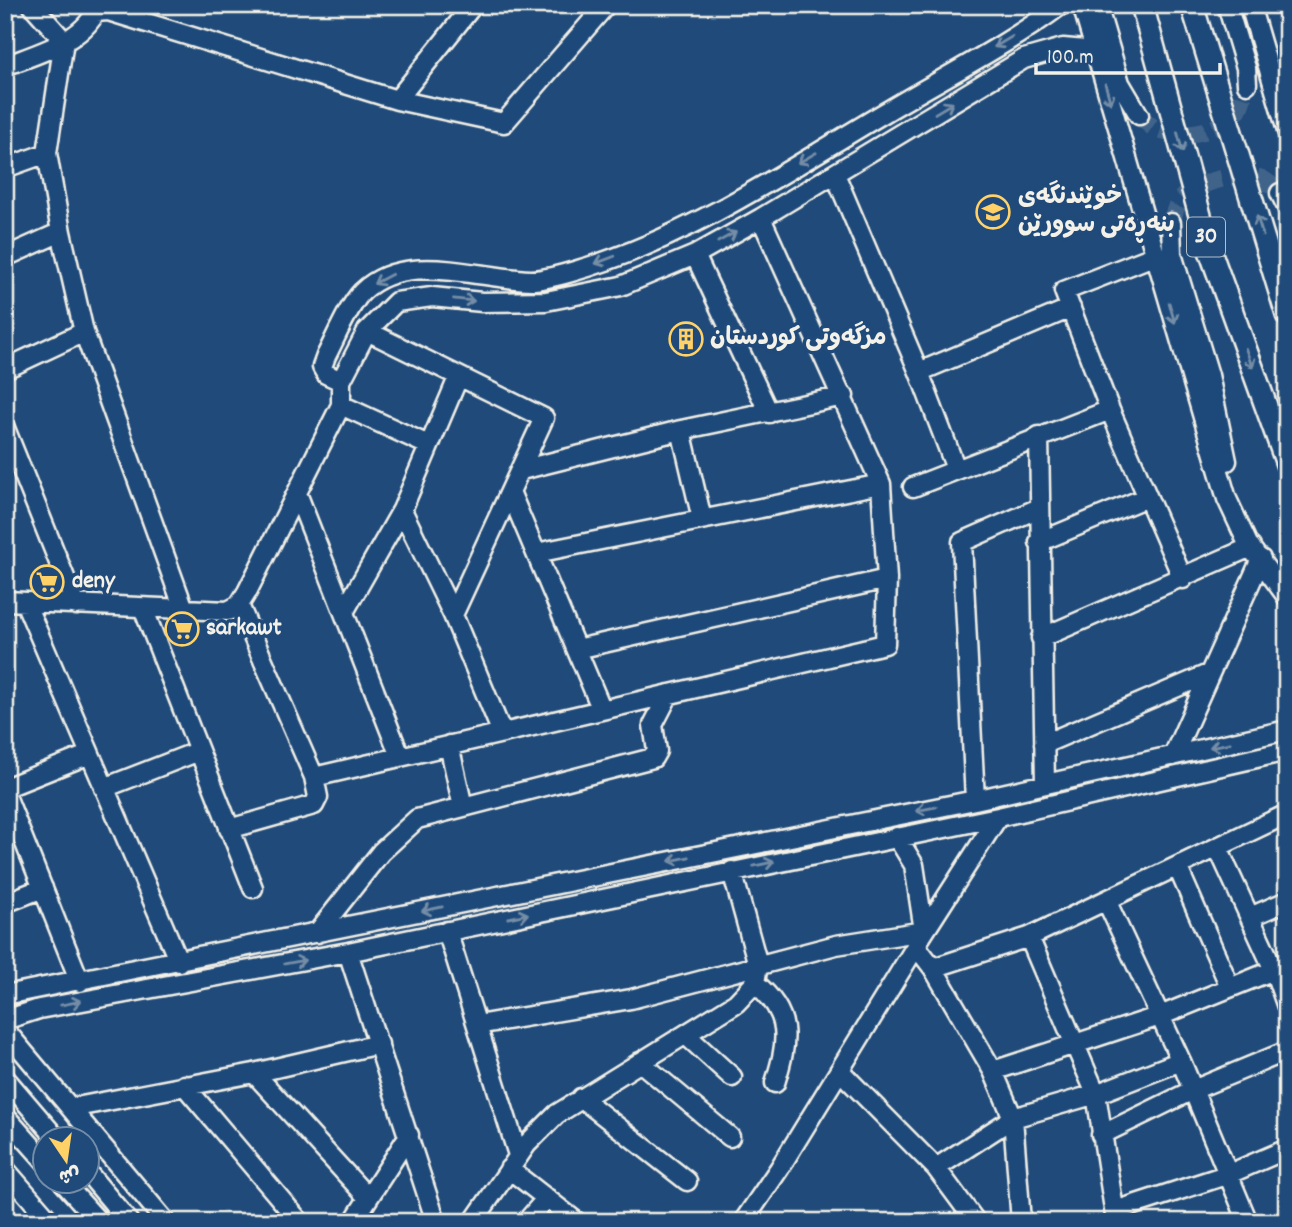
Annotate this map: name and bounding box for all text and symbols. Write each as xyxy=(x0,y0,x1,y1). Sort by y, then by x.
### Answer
scale bar xyxy=(1036,32,1220,76)
one-way arrow xyxy=(994,35,1014,49)
text: 100 m xyxy=(1047,44,1094,74)
one-way arrow xyxy=(1103,83,1116,105)
one-way arrow xyxy=(933,100,953,114)
one-way arrow xyxy=(1174,131,1187,153)
one-way arrow xyxy=(798,151,818,165)
place label: خوێندنگەی بنەڕەتی سوورێن xyxy=(1018,180,1175,243)
school or university icon: خوێندنگەی بنەڕەتی سوورێن xyxy=(974,193,1012,231)
one-way arrow xyxy=(1252,215,1265,237)
road number: 30 xyxy=(1187,218,1225,256)
one-way arrow xyxy=(717,230,737,244)
one-way arrow xyxy=(595,255,616,268)
one-way arrow xyxy=(373,273,393,287)
one-way arrow xyxy=(452,294,475,307)
one-way arrow xyxy=(1167,301,1180,323)
building icon: مزگەوتی کوردستان xyxy=(667,320,705,358)
place label: مزگەوتی کوردستان xyxy=(710,321,887,356)
one-way arrow xyxy=(1244,347,1256,369)
supermarket icon: deny xyxy=(28,563,66,601)
place label: deny xyxy=(72,565,116,599)
supermarket icon: sarkawt xyxy=(163,610,201,648)
place label: sarkawt xyxy=(206,612,282,646)
one-way arrow xyxy=(1209,739,1232,752)
one-way arrow xyxy=(915,803,938,817)
one-way arrow xyxy=(668,852,691,866)
one-way arrow xyxy=(752,857,775,870)
one-way arrow xyxy=(421,902,444,916)
one-way arrow xyxy=(506,908,529,922)
one-way arrow xyxy=(283,955,306,968)
one-way arrow xyxy=(59,996,82,1009)
north arrow xyxy=(32,1126,102,1196)
text: ش xyxy=(56,1158,82,1189)

